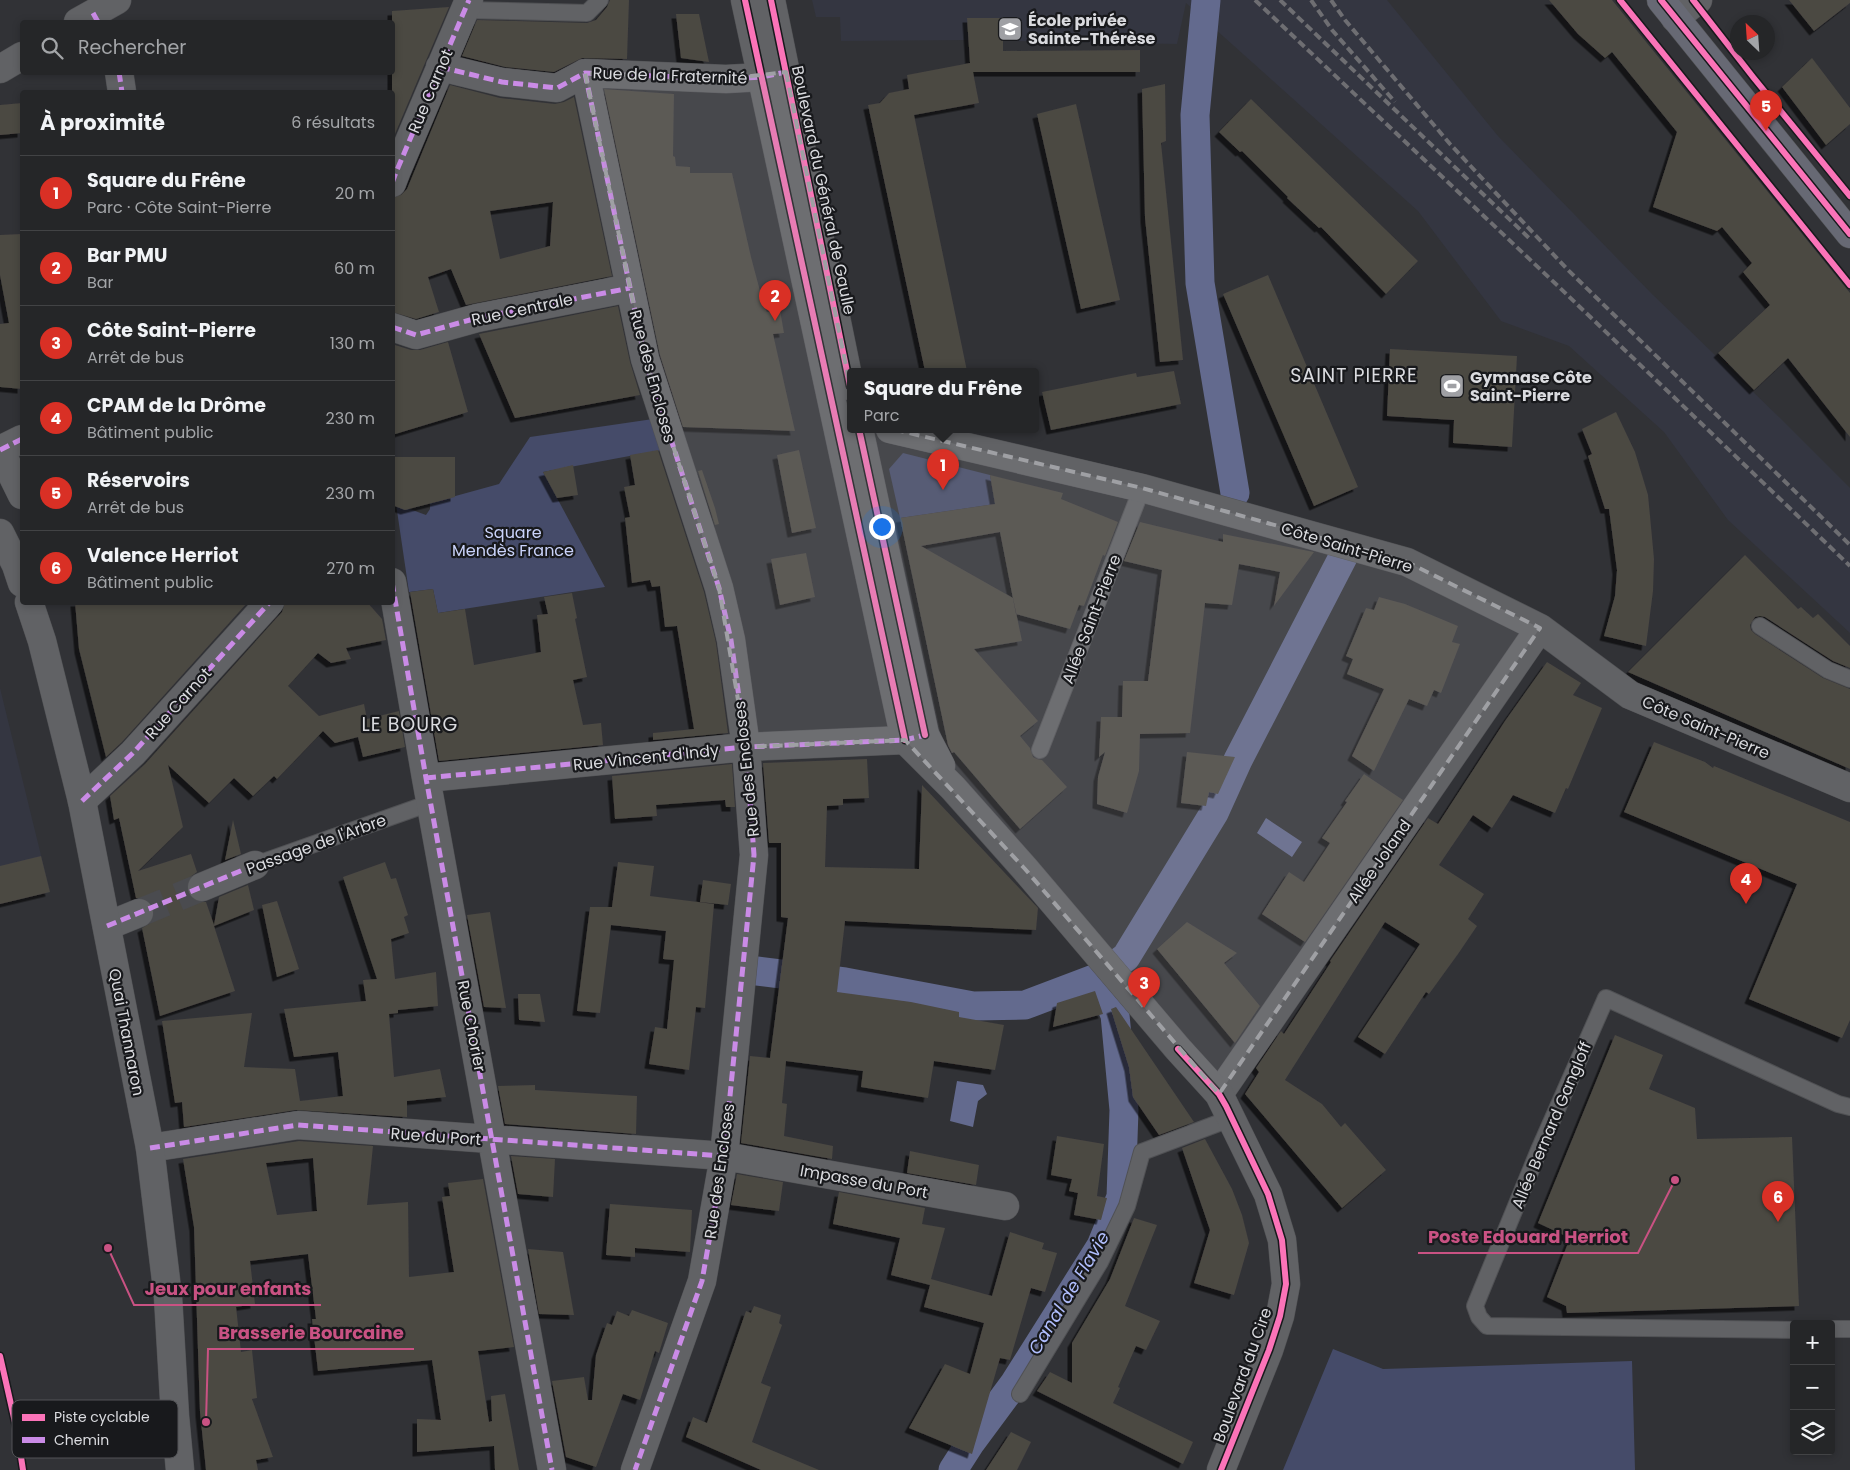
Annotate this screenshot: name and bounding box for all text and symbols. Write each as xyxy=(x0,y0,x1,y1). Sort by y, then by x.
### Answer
place label: École privée Sainte-Thérèse xyxy=(1028,9,1156,50)
north arrow xyxy=(1730,15,1775,60)
school or university icon: École privée Sainte-Thérèse xyxy=(997,16,1023,42)
search box xyxy=(20,20,395,75)
icon: search xyxy=(38,34,66,62)
text: Rechercher xyxy=(78,34,186,61)
street label: Rue Carnot xyxy=(402,45,459,137)
street label: Rue de la Fraternité xyxy=(592,61,748,90)
street label: Boulevard du Général de Gaulle xyxy=(786,63,861,317)
pin: 5 xyxy=(1750,90,1782,131)
text: À proximité xyxy=(40,108,165,137)
text: 6 résultats xyxy=(291,111,375,134)
text: Square du Frêne xyxy=(87,167,246,194)
text: 1 xyxy=(53,182,59,205)
text: 20 m xyxy=(335,182,375,205)
text: Parc · Côte Saint-Pierre xyxy=(87,196,271,219)
text: Bar PMU xyxy=(87,242,167,269)
text: 2 xyxy=(51,257,61,280)
text: 60 m xyxy=(334,257,375,280)
text: Bar xyxy=(87,271,114,294)
pin: 2 xyxy=(759,280,791,321)
street label: Rue Centrale xyxy=(469,288,575,331)
street label: Rue des Encloses xyxy=(624,307,681,445)
text: Côte Saint-Pierre xyxy=(87,317,256,344)
text: 3 xyxy=(51,332,61,355)
text: 130 m xyxy=(330,332,375,355)
text: Arrêt de bus xyxy=(87,346,184,369)
district label: SAINT PIERRE xyxy=(1290,362,1418,389)
place label: Gymnase Côte Saint-Pierre xyxy=(1470,366,1592,407)
popup xyxy=(847,368,1039,433)
sports icon: Gymnase Côte Saint-Pierre xyxy=(1439,373,1465,399)
text: Square du Frêne xyxy=(864,375,1022,402)
text: CPAM de la Drôme xyxy=(87,392,266,419)
text: Parc xyxy=(864,404,899,427)
text: 4 xyxy=(51,407,61,430)
text: 230 m xyxy=(326,407,375,430)
text: Bâtiment public xyxy=(87,421,214,444)
pin: 1 xyxy=(927,449,959,490)
text: Réservoirs xyxy=(87,467,190,494)
text: 5 xyxy=(51,482,61,505)
text: 230 m xyxy=(326,482,375,505)
text: Arrêt de bus xyxy=(87,496,184,519)
your location xyxy=(869,514,895,540)
street label: Côte Saint-Pierre xyxy=(1278,517,1416,578)
park label: Square Mendès France xyxy=(452,521,574,562)
text: Valence Herriot xyxy=(87,542,238,569)
street label: Allée Saint-Pierre xyxy=(1056,551,1127,687)
text: 6 xyxy=(51,557,61,580)
text: 270 m xyxy=(326,557,375,580)
text: Bâtiment public xyxy=(87,571,214,594)
street label: Rue Carnot xyxy=(140,662,217,744)
street label: Côte Saint-Pierre xyxy=(1638,690,1773,765)
street label: Rue des Encloses xyxy=(728,700,765,838)
district label: LE BOURG xyxy=(362,711,458,738)
street label: Rue Vincent d'Indy xyxy=(572,738,720,777)
street label: Passage de l'Arbre xyxy=(243,808,390,881)
street label: Allée Joland xyxy=(1342,815,1417,908)
pin: 4 xyxy=(1730,863,1762,904)
street label: Quai Thannaron xyxy=(103,966,150,1098)
pin: 3 xyxy=(1128,967,1160,1008)
street label: Rue Chorier xyxy=(451,978,492,1074)
street label: Allée Bernard Gangloff xyxy=(1506,1038,1597,1212)
street label: Rue des Encloses xyxy=(699,1102,740,1240)
street label: Rue du Port xyxy=(390,1122,482,1151)
street label: Impasse du Port xyxy=(798,1159,930,1204)
pin: 6 xyxy=(1762,1181,1794,1222)
callout: Poste Edouard Herriot xyxy=(1418,1220,1638,1253)
text: Poste Edouard Herriot xyxy=(1428,1224,1628,1249)
water label: Canal de Flavie xyxy=(1022,1226,1115,1359)
callout: Jeux pour enfants xyxy=(134,1272,321,1305)
text: Jeux pour enfants xyxy=(145,1276,311,1301)
street label: Boulevard du Cire xyxy=(1207,1304,1278,1446)
callout: Brasserie Bourcaine xyxy=(208,1316,414,1349)
text: Brasserie Bourcaine xyxy=(218,1320,404,1345)
map controls xyxy=(1790,1320,1835,1455)
button: + xyxy=(1790,1320,1835,1365)
button: − xyxy=(1790,1365,1835,1410)
legend xyxy=(12,1400,178,1458)
text: Piste cyclable xyxy=(54,1407,150,1427)
button: layers xyxy=(1790,1410,1835,1455)
text: Chemin xyxy=(54,1430,109,1450)

